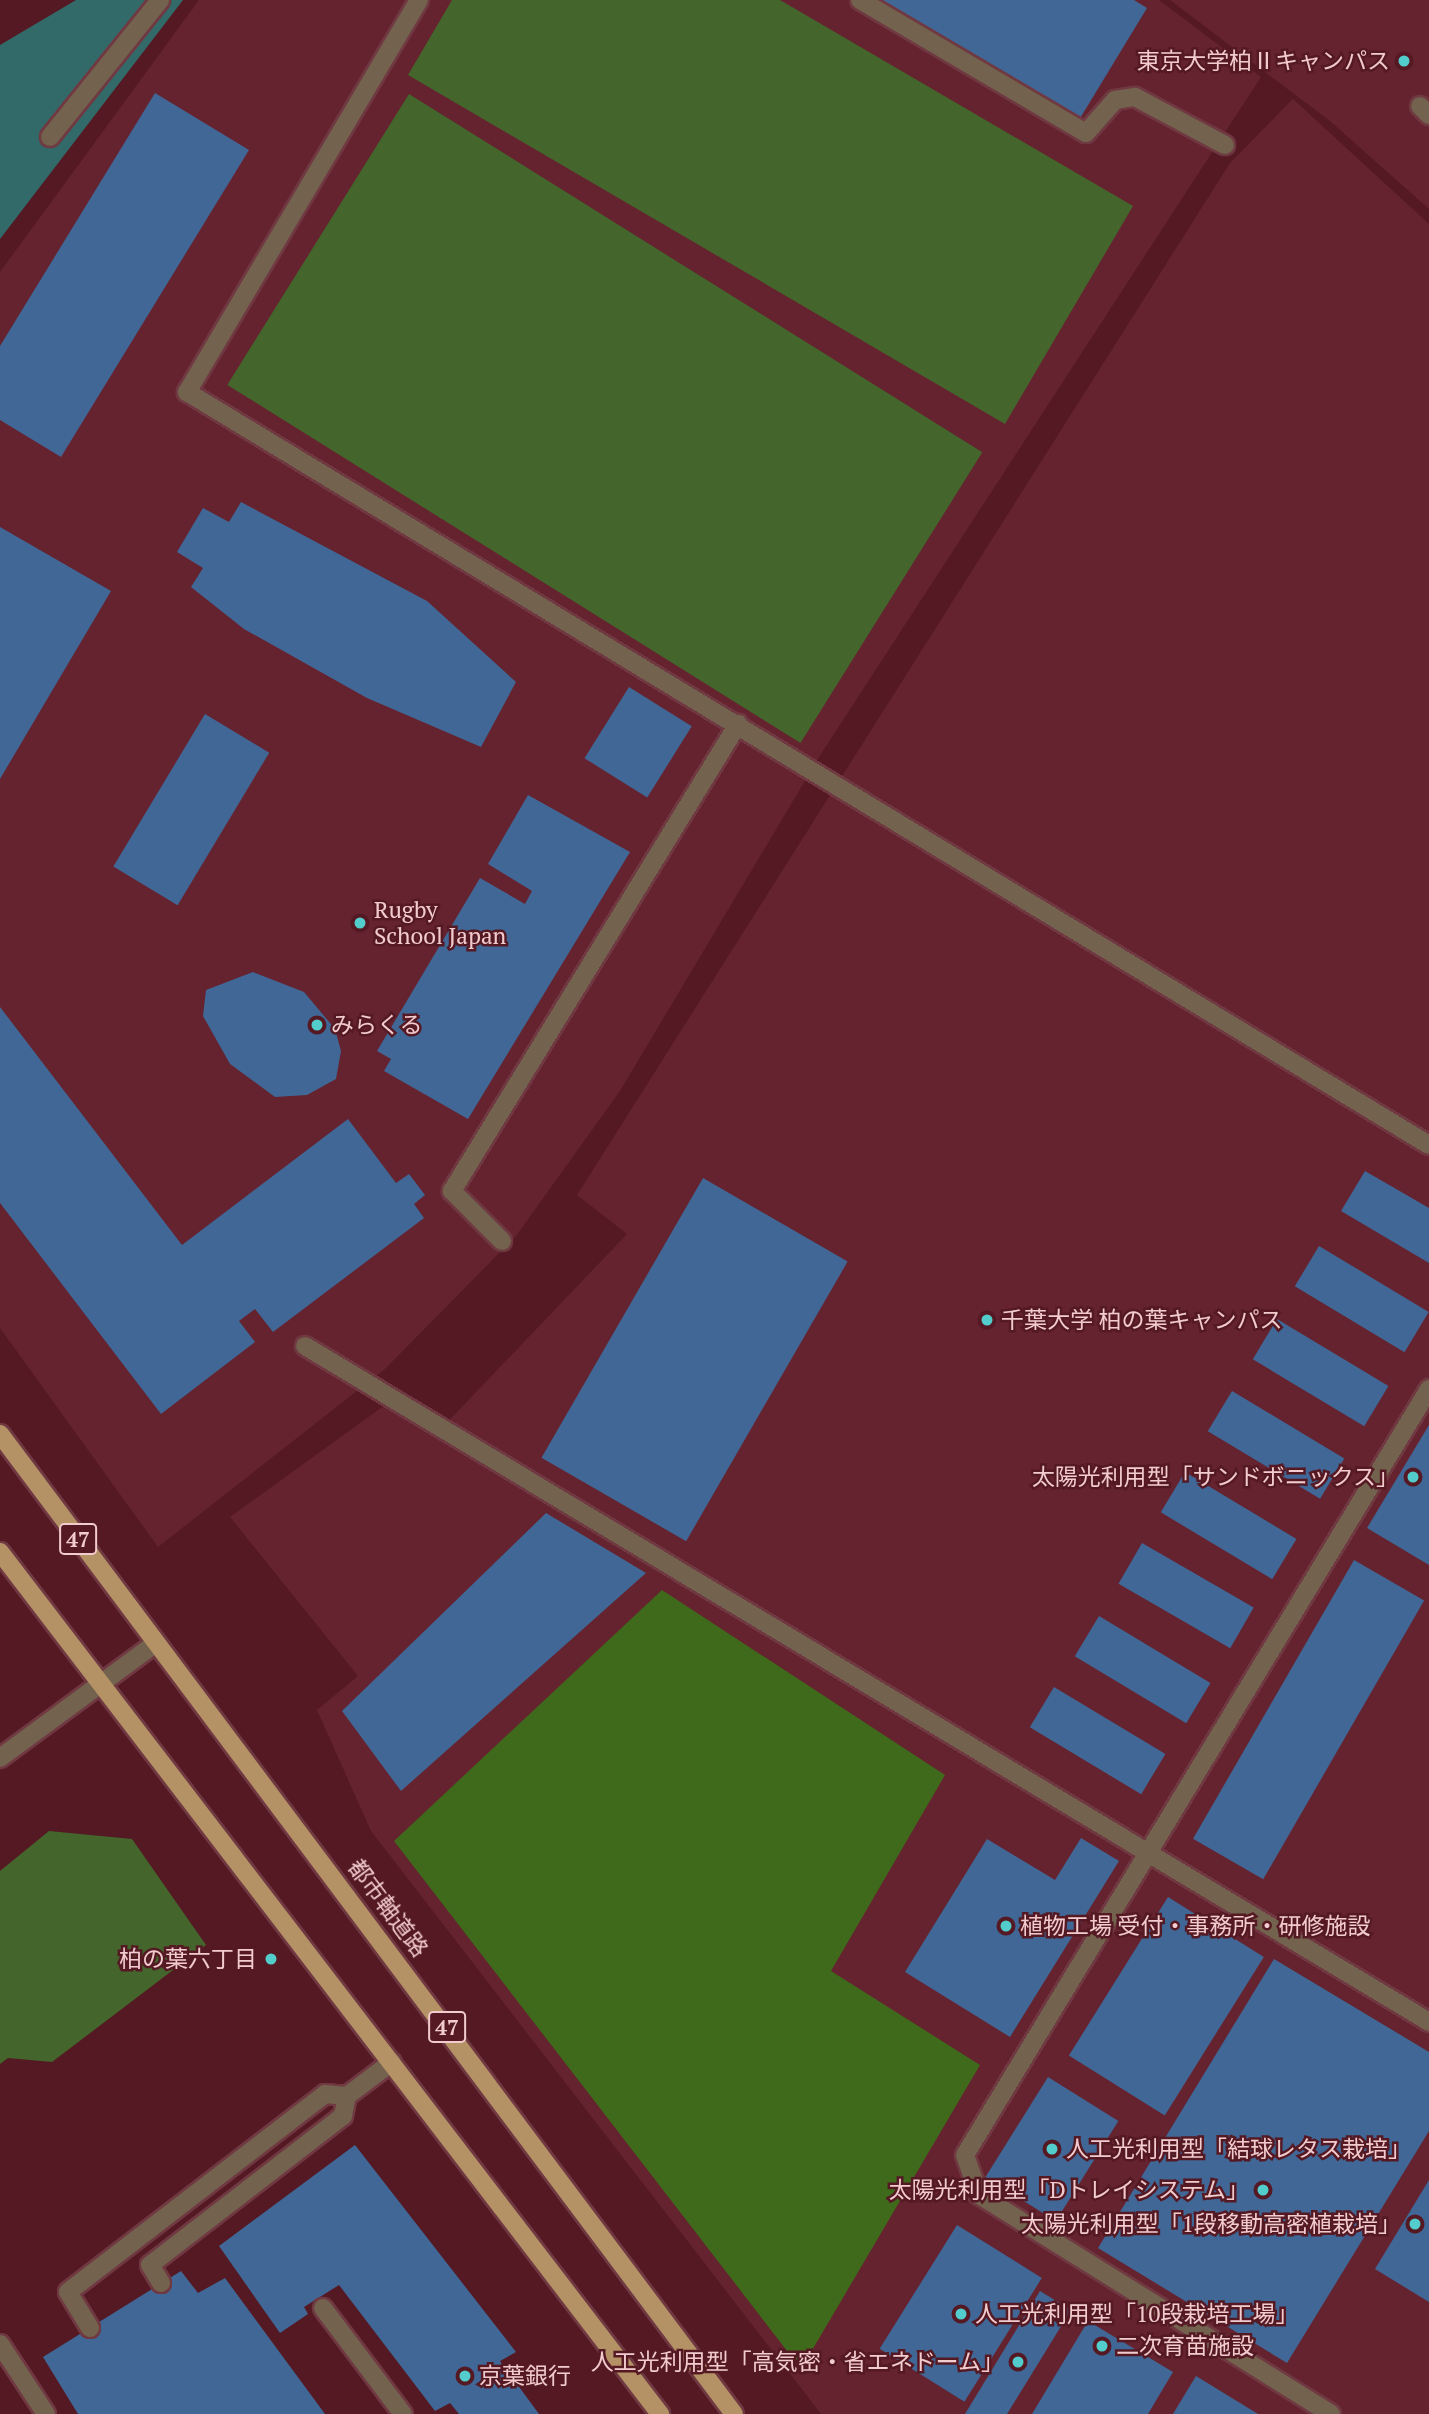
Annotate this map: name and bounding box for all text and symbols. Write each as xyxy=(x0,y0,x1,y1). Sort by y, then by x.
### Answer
place label: 東京大学柏Ⅱキャンパス xyxy=(1137,47,1390,75)
marker: 東京大学柏Ⅱキャンパス xyxy=(1396,53,1412,69)
place label: Rugby School Japan xyxy=(374,896,506,950)
marker: Rugby School Japan xyxy=(352,915,368,931)
place label: みらくる xyxy=(331,1011,423,1039)
marker: みらくる xyxy=(309,1017,325,1033)
place label: 千葉大学 柏の葉キャンパス xyxy=(1001,1306,1283,1334)
marker: 千葉大学 柏の葉キャンパス xyxy=(979,1312,995,1328)
place label: 太陽光利用型「サンドボニックス」 xyxy=(1031,1463,1399,1491)
marker: 太陽光利用型「サンドボニックス」 xyxy=(1405,1469,1421,1485)
road number: 47 xyxy=(59,1522,97,1556)
street label: 都市軸道路 xyxy=(342,1854,434,1962)
place label: 植物工場 受付・事務所・研修施設 xyxy=(1020,1912,1371,1940)
marker: 植物工場 受付・事務所・研修施設 xyxy=(998,1918,1014,1934)
place label: 柏の葉六丁目 xyxy=(119,1945,257,1973)
marker: 柏の葉六丁目 xyxy=(263,1951,279,1967)
road number: 47 xyxy=(428,2010,466,2044)
place label: 人工光利用型「結球レタス栽培」 xyxy=(1066,2135,1411,2163)
marker: 人工光利用型「結球レタス栽培」 xyxy=(1044,2141,1060,2157)
place label: 太陽光利用型「Dトレイシステム」 xyxy=(888,2176,1249,2204)
marker: 太陽光利用型「Dトレイシステム」 xyxy=(1255,2182,1271,2198)
place label: 太陽光利用型「1段移動高密植栽培」 xyxy=(1021,2210,1401,2238)
marker: 太陽光利用型「1段移動高密植栽培」 xyxy=(1407,2216,1423,2232)
place label: 人工光利用型「10段栽培工場」 xyxy=(975,2300,1299,2328)
marker: 人工光利用型「10段栽培工場」 xyxy=(953,2306,969,2322)
place label: 二次育苗施設 xyxy=(1116,2332,1254,2360)
marker: 二次育苗施設 xyxy=(1094,2338,1110,2354)
place label: 人工光利用型「高気密・省エネドーム」 xyxy=(590,2348,1004,2376)
marker: 人工光利用型「高気密・省エネドーム」 xyxy=(1010,2354,1026,2370)
place label: 京葉銀行 xyxy=(479,2362,571,2390)
marker: 京葉銀行 xyxy=(457,2368,473,2384)

